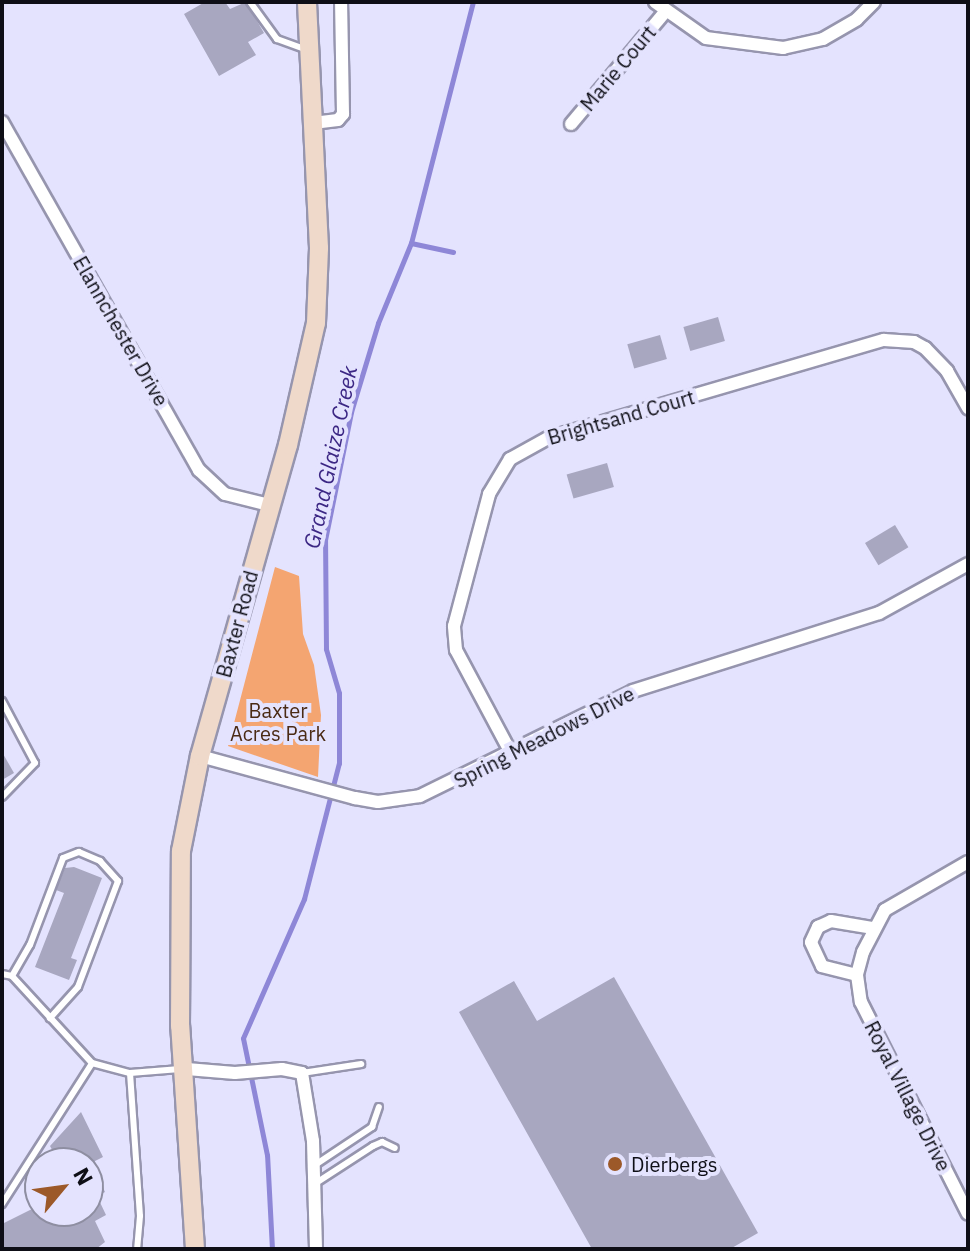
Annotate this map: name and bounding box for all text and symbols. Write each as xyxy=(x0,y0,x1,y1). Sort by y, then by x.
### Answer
street label: Marie Court xyxy=(575,20,661,116)
street label: Elannchester Drive xyxy=(68,252,174,410)
water label: Grand Glaize Creek xyxy=(298,363,362,551)
street label: Brightsand Court xyxy=(545,385,697,449)
street label: Baxter Road xyxy=(211,568,263,680)
street label: Spring Meadows Drive xyxy=(450,681,638,793)
park label: Baxter Acres Park xyxy=(230,698,326,745)
street label: Royal Village Drive xyxy=(860,1017,956,1175)
north arrow xyxy=(24,1147,104,1227)
place label: Dierbergs xyxy=(631,1152,717,1176)
marker: Dierbergs xyxy=(606,1155,624,1173)
text: N xyxy=(67,1162,100,1190)

